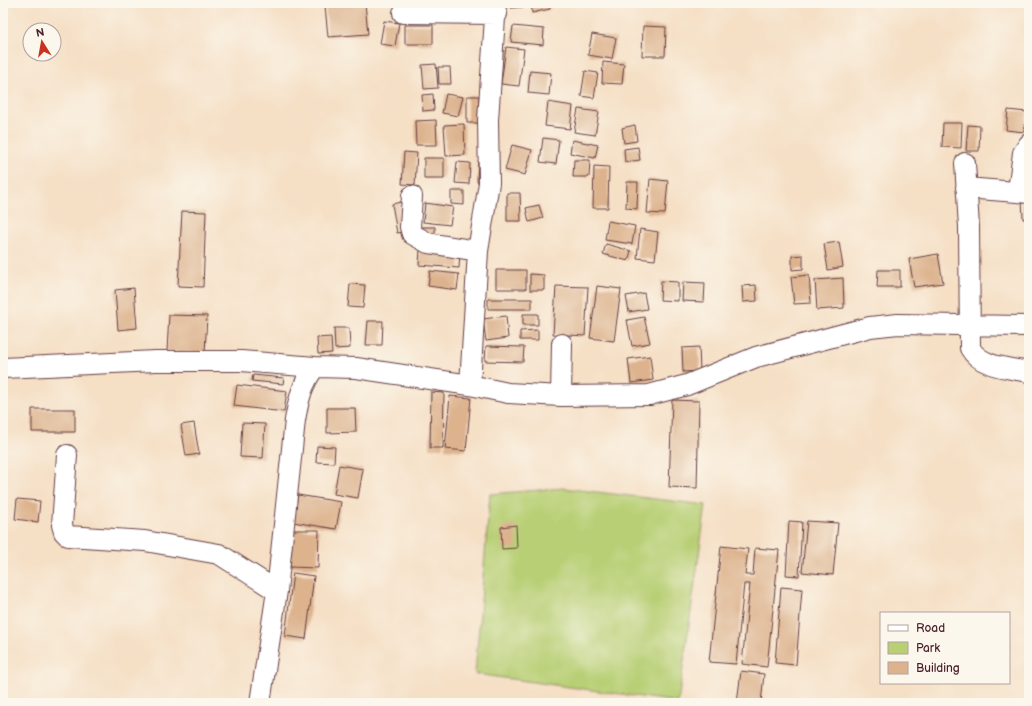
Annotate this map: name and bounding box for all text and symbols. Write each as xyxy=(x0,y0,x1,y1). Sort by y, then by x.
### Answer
north arrow xyxy=(22,22,62,62)
text: N xyxy=(35,26,45,40)
legend xyxy=(880,612,1010,684)
text: Road xyxy=(916,621,945,636)
text: Park xyxy=(916,641,940,656)
text: Building xyxy=(916,661,960,676)

